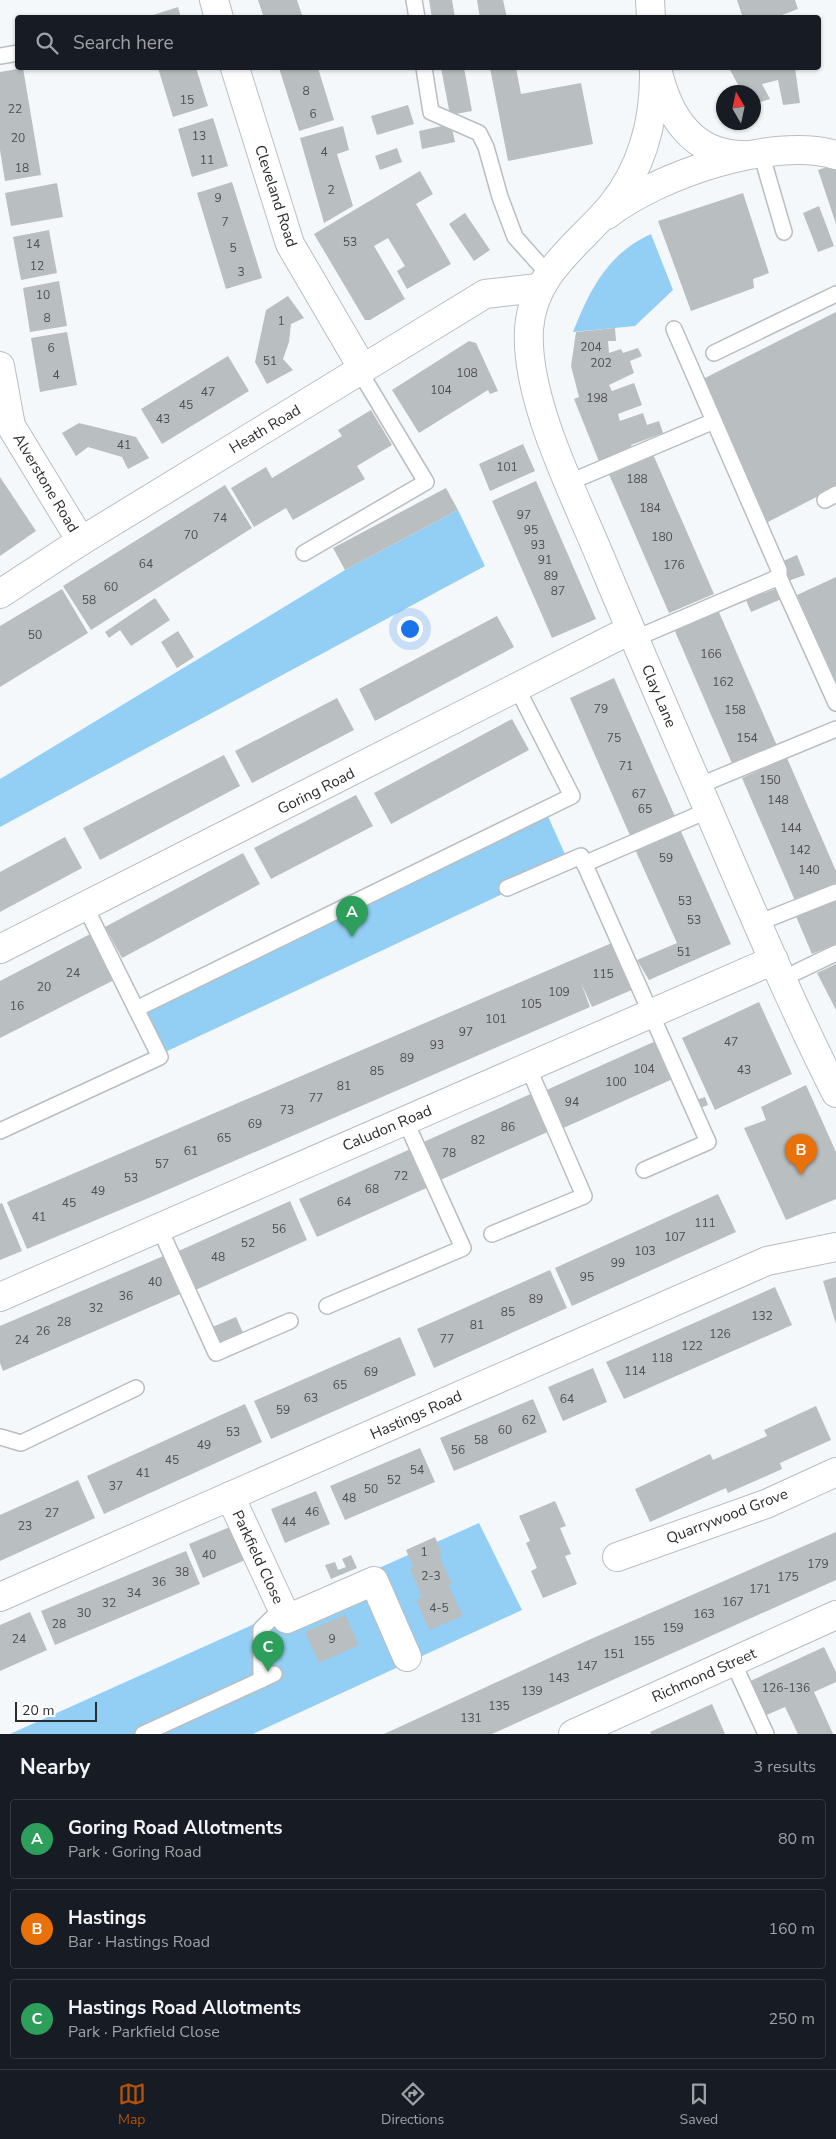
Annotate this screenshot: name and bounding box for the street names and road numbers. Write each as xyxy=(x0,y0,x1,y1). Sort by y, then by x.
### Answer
street label: Cleveland Road xyxy=(250,142,302,250)
street label: Heath Road xyxy=(226,400,304,458)
street label: Alverstone Road xyxy=(9,430,83,536)
street label: Clay Lane xyxy=(637,661,681,731)
street label: Goring Road xyxy=(274,763,358,819)
street label: Caludon Road xyxy=(339,1100,435,1156)
street label: Hastings Road xyxy=(367,1386,465,1444)
street label: Quarrywood Grove xyxy=(663,1484,791,1548)
street label: Parkfield Close xyxy=(228,1507,288,1607)
street label: Richmond Street xyxy=(649,1643,760,1707)

